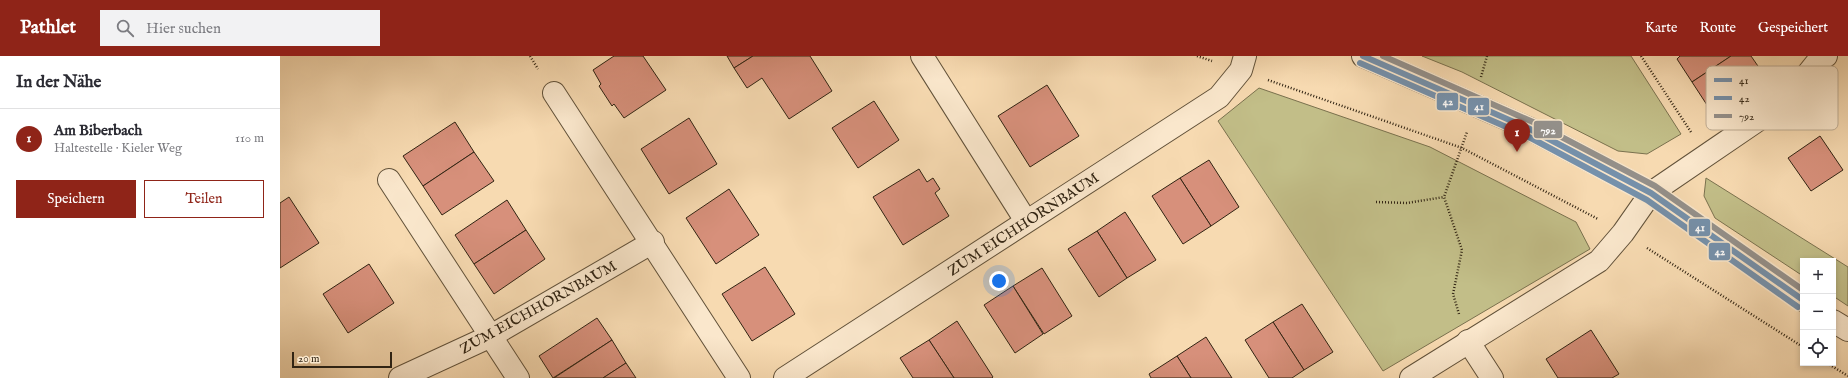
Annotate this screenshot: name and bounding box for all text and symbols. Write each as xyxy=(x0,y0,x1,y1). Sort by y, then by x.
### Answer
search box xyxy=(100,10,380,46)
text: Pathlet xyxy=(20,16,76,40)
icon: search xyxy=(114,17,136,39)
text: Hier suchen xyxy=(146,19,221,38)
text: Karte xyxy=(1645,19,1677,37)
text: Route xyxy=(1699,19,1736,37)
text: Gespeichert xyxy=(1758,19,1828,37)
legend xyxy=(1706,66,1838,130)
text: In der Nähe xyxy=(16,72,101,93)
text: 41 xyxy=(1739,74,1749,88)
line badge: 42 xyxy=(1436,92,1459,111)
text: 42 xyxy=(1739,92,1750,106)
text: 42 xyxy=(1442,95,1454,109)
line badge: 41 xyxy=(1467,97,1490,116)
text: 41 xyxy=(1473,100,1484,114)
text: 792 xyxy=(1739,110,1754,124)
pin: 1 xyxy=(1504,119,1530,152)
line badge: 792 xyxy=(1533,120,1563,139)
text: Am Biberbach xyxy=(54,121,142,140)
text: 792 xyxy=(1540,124,1556,138)
text: 1 xyxy=(27,130,31,147)
text: 110 m xyxy=(235,130,264,147)
text: Haltestelle · Kieler Weg xyxy=(54,140,182,157)
street label: ZUM EICHHORNBAUM xyxy=(944,168,1102,280)
button: Speichern xyxy=(16,180,136,218)
button: Teilen xyxy=(144,180,264,218)
line badge: 41 xyxy=(1688,218,1711,237)
text: 41 xyxy=(1694,221,1705,235)
line badge: 42 xyxy=(1708,242,1731,261)
text: 42 xyxy=(1714,245,1726,259)
street label: ZUM EICHHORNBAUM xyxy=(456,256,620,359)
map controls xyxy=(1800,258,1836,366)
button: + xyxy=(1800,258,1836,294)
your location xyxy=(989,271,1009,291)
button: − xyxy=(1800,294,1836,330)
button: locate xyxy=(1800,330,1836,366)
scale bar xyxy=(292,350,392,369)
text: 20 m xyxy=(298,352,319,366)

